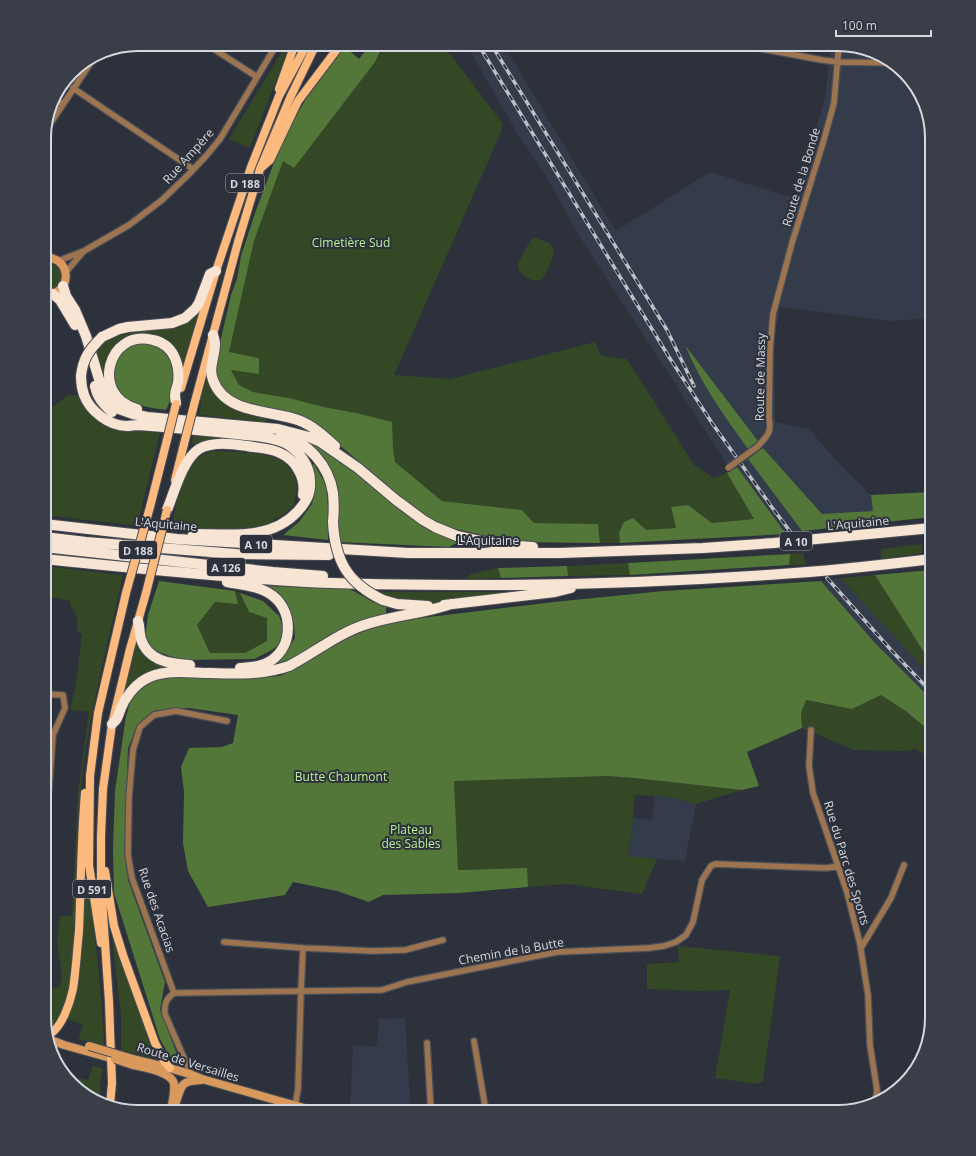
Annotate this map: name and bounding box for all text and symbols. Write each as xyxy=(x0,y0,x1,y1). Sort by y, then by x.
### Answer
scale bar xyxy=(836,12,931,38)
text: 100 m xyxy=(842,17,877,34)
street label: Rue Ampère xyxy=(159,124,218,187)
street label: Route de la Bonde xyxy=(778,125,824,229)
road number: D 188 xyxy=(226,174,264,192)
park label: Cimetière Sud xyxy=(312,234,390,251)
street label: Route de Massy xyxy=(751,332,769,421)
street label: L'Aquitaine xyxy=(826,512,890,534)
street label: L'Aquitaine xyxy=(134,513,198,535)
street label: L'Aquitaine xyxy=(457,532,519,549)
road number: A 10 xyxy=(780,532,812,550)
road number: A 10 xyxy=(240,535,272,553)
road number: D 188 xyxy=(119,541,157,559)
road number: A 126 xyxy=(207,558,245,576)
park label: Butte Chaumont xyxy=(295,768,387,785)
street label: Rue du Parc des Sports xyxy=(820,799,874,927)
park label: Plateau des Sables xyxy=(382,821,441,852)
street label: Rue des Acacias xyxy=(135,865,180,955)
road number: D 591 xyxy=(73,880,111,898)
street label: Chemin de la Butte xyxy=(457,933,565,969)
street label: Route de Versailles xyxy=(135,1038,241,1086)

